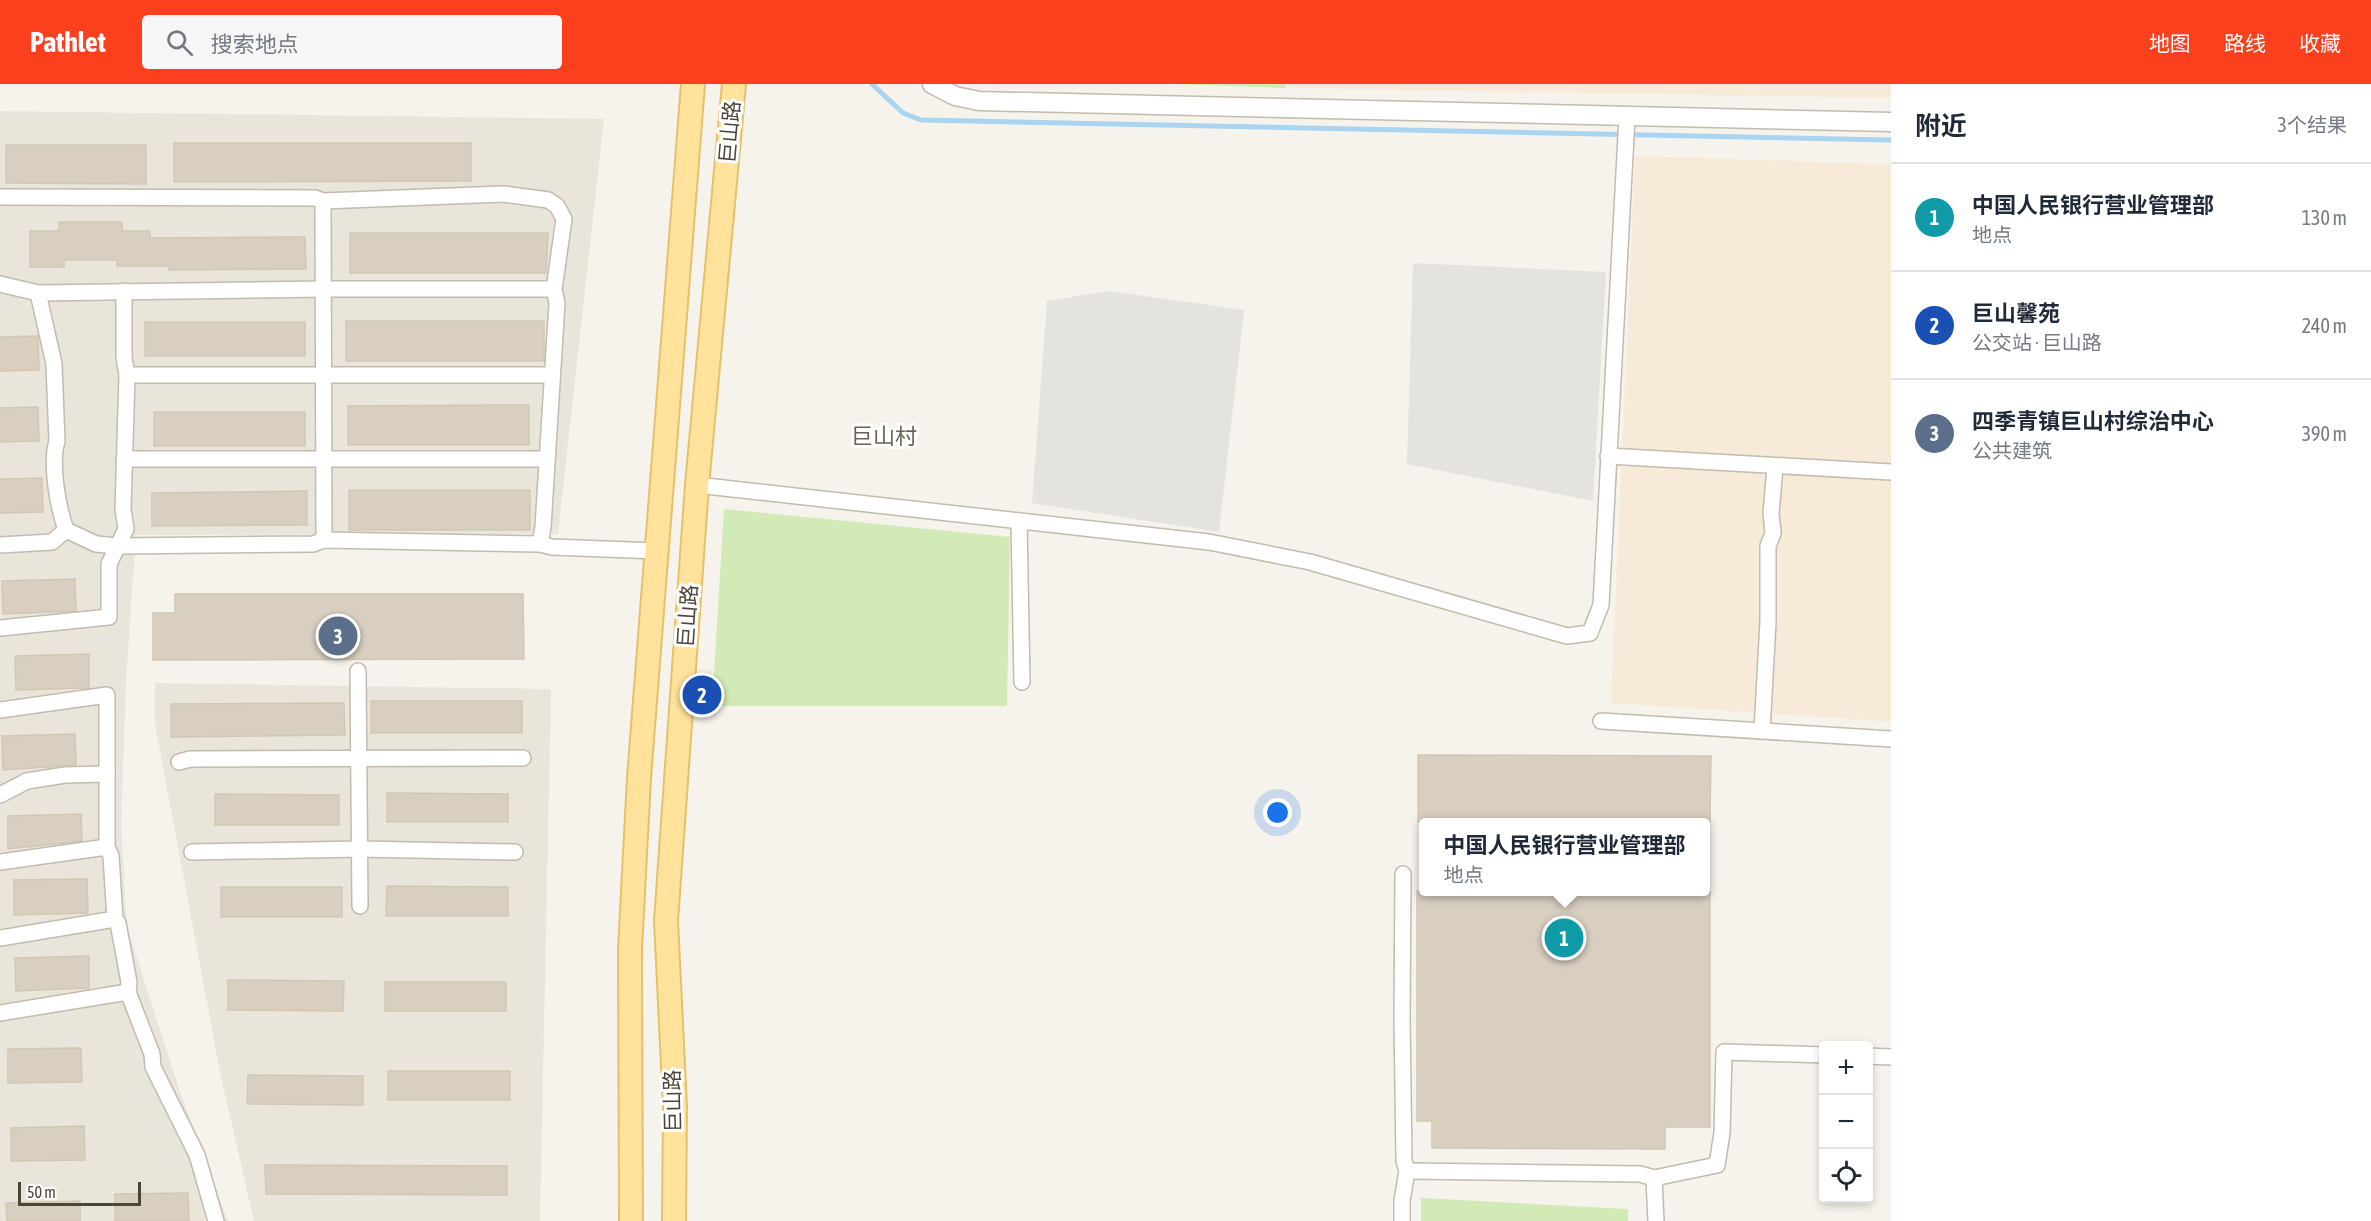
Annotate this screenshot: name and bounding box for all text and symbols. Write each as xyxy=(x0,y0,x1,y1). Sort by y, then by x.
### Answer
search box xyxy=(142,15,562,69)
text: Pathlet xyxy=(30,26,106,58)
icon: search xyxy=(163,26,196,59)
text: 搜索地点 xyxy=(211,31,299,57)
text: 地图 xyxy=(2149,31,2191,55)
text: 路线 xyxy=(2224,31,2266,55)
text: 收藏 xyxy=(2299,31,2341,55)
street label: 巨山路 xyxy=(714,99,744,164)
text: 附近 xyxy=(1915,111,1967,141)
text: 3个结果 xyxy=(2278,113,2347,136)
text: 中国人民银行营业管理部 xyxy=(1972,192,2214,218)
text: 1 xyxy=(1930,206,1939,229)
text: 130 m xyxy=(2302,206,2347,229)
text: 地点 xyxy=(1972,223,2012,246)
text: 巨山馨苑 xyxy=(1972,300,2060,326)
text: 2 xyxy=(1930,314,1939,337)
text: 240 m xyxy=(2302,314,2347,337)
text: 公交站 · 巨山路 xyxy=(1972,331,2102,354)
text: 四季青镇巨山村综治中心 xyxy=(1972,408,2214,434)
text: 3 xyxy=(1930,422,1939,445)
text: 390 m xyxy=(2302,422,2347,445)
district label: 巨山村 xyxy=(851,423,917,449)
text: 公共建筑 xyxy=(1972,439,2052,462)
street label: 巨山路 xyxy=(673,584,701,648)
pin: 3 xyxy=(318,614,358,658)
pin: 2 xyxy=(682,672,722,718)
your location xyxy=(1263,798,1292,827)
popup xyxy=(1419,818,1710,896)
text: 中国人民银行营业管理部 xyxy=(1443,832,1686,858)
text: 地点 xyxy=(1443,863,1483,886)
pin: 1 xyxy=(1544,916,1584,960)
map controls xyxy=(1819,1041,1873,1203)
button: + xyxy=(1819,1041,1873,1095)
street label: 巨山路 xyxy=(659,1069,685,1133)
button: − xyxy=(1819,1095,1873,1149)
button: locate xyxy=(1819,1149,1873,1203)
scale bar xyxy=(18,1179,141,1206)
text: 50 m xyxy=(27,1183,56,1201)

